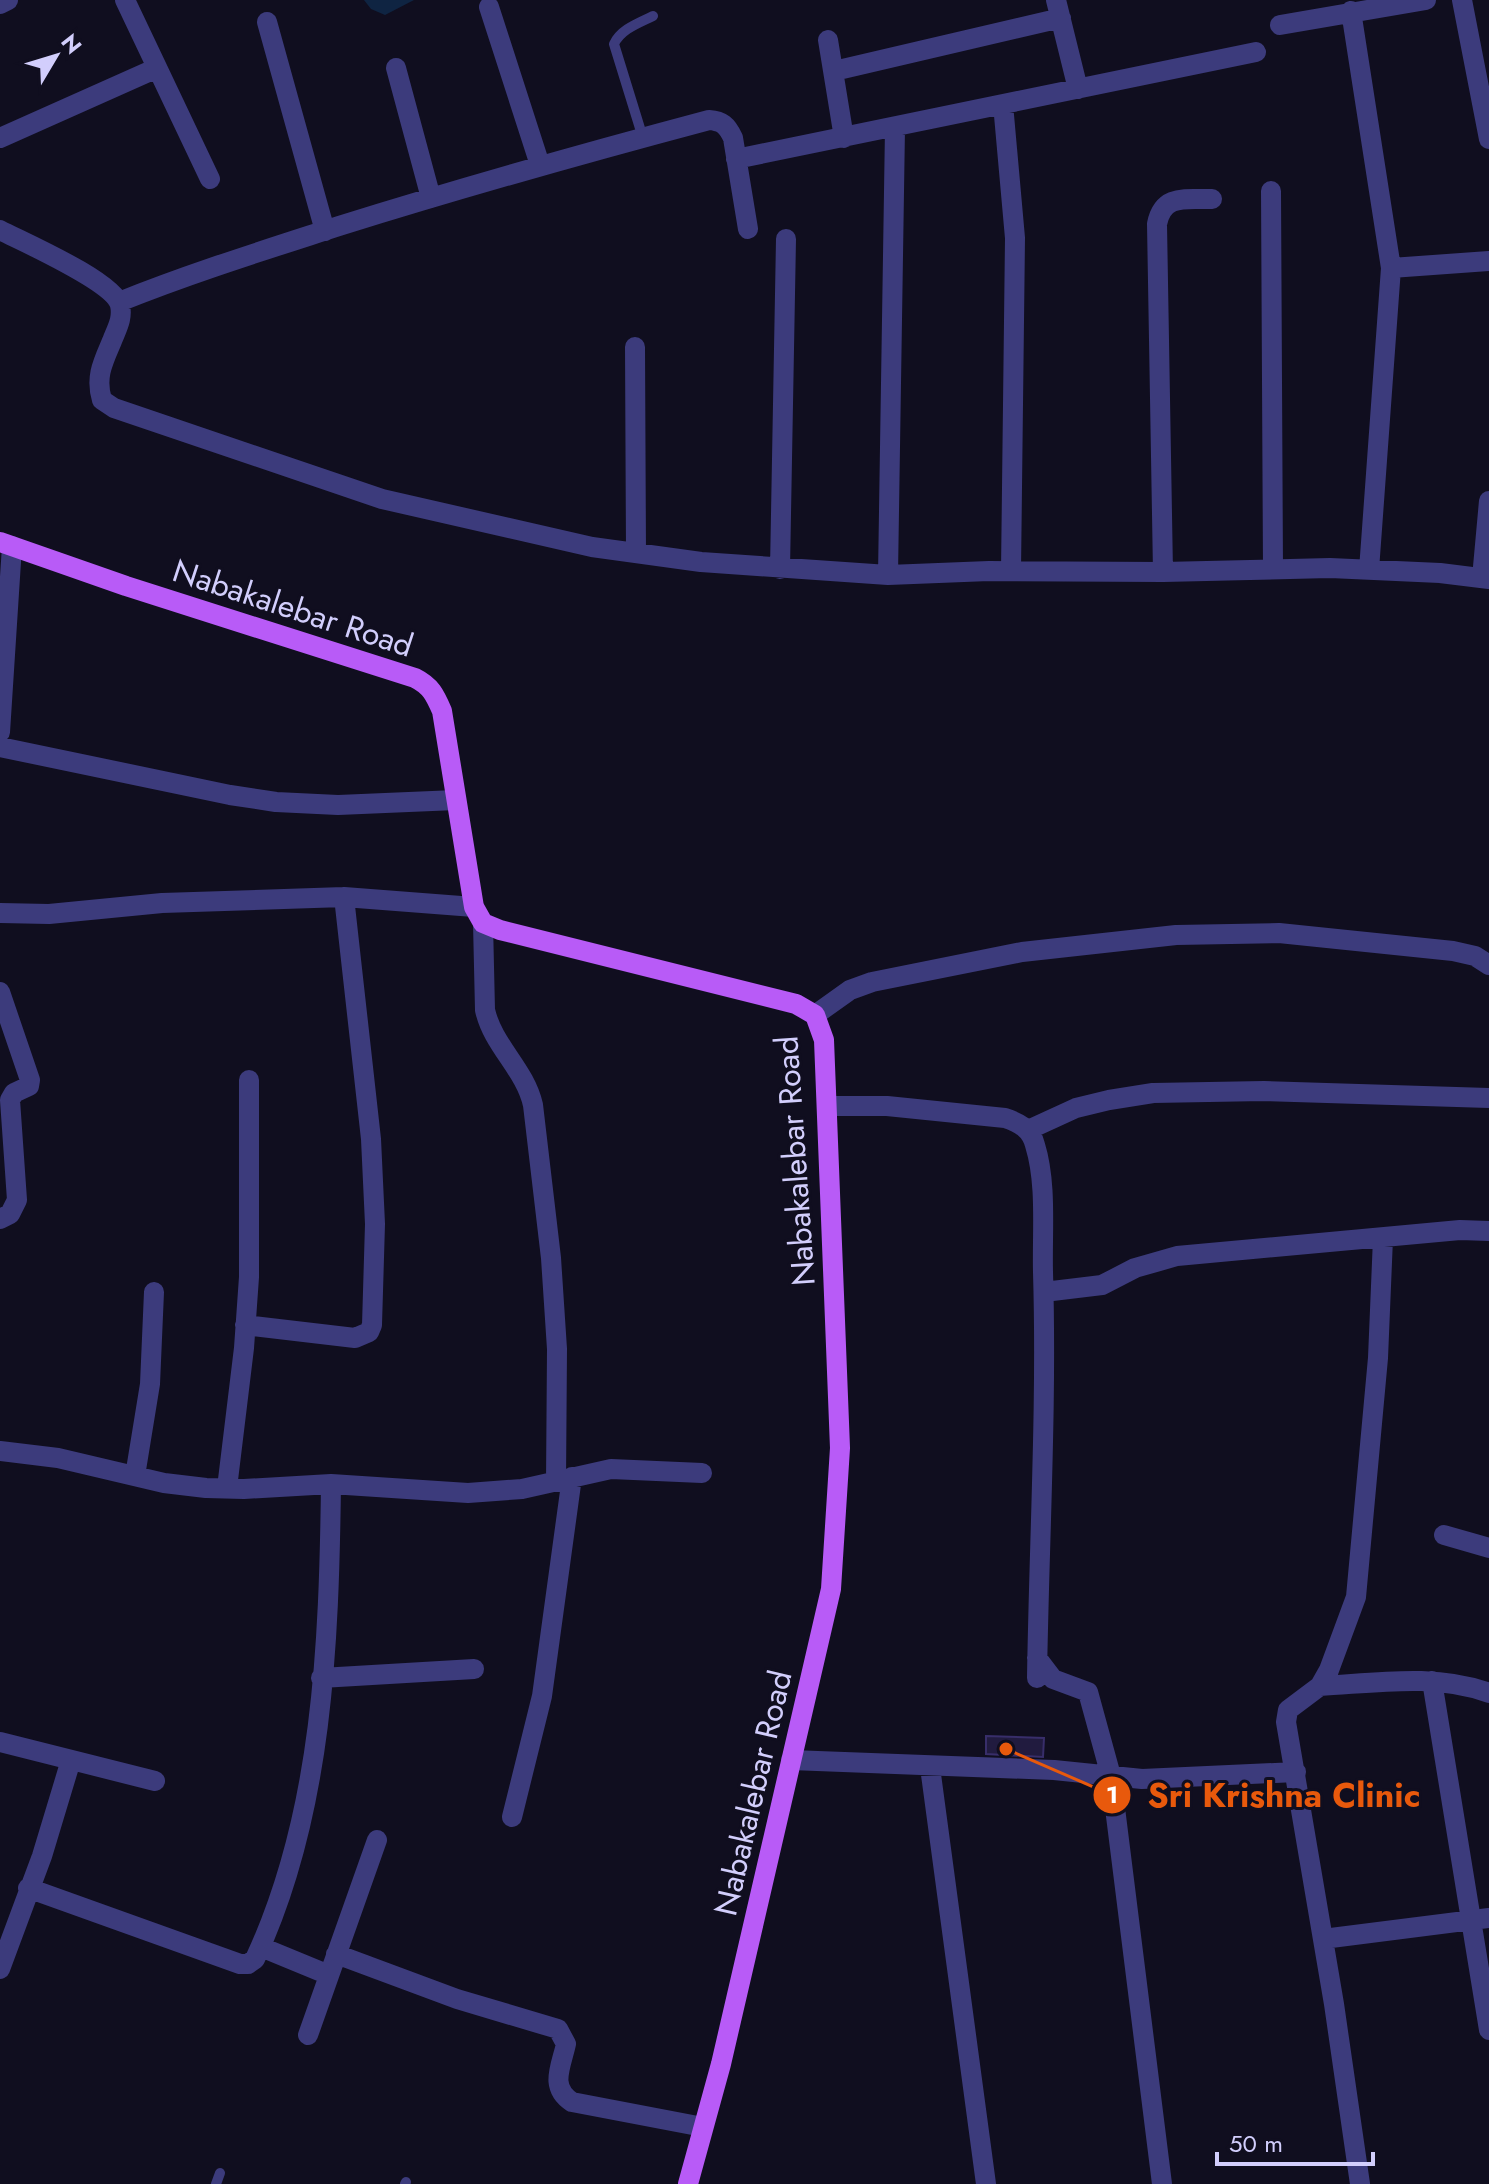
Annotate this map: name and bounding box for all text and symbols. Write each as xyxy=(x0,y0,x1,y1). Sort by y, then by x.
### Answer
north arrow xyxy=(16,16,96,96)
text: N xyxy=(54,27,90,60)
street label: Nabakalebar Road xyxy=(167,547,419,669)
street label: Nabakalebar Road xyxy=(763,1035,827,1287)
street label: Nabakalebar Road xyxy=(702,1666,804,1920)
callout: Sri Krishna Clinic xyxy=(1092,1766,1437,1824)
text: Sri Krishna Clinic xyxy=(1148,1771,1421,1820)
text: 1 xyxy=(1106,1777,1118,1812)
scale bar xyxy=(1217,2116,1373,2166)
text: 50 m xyxy=(1229,2126,1283,2161)

